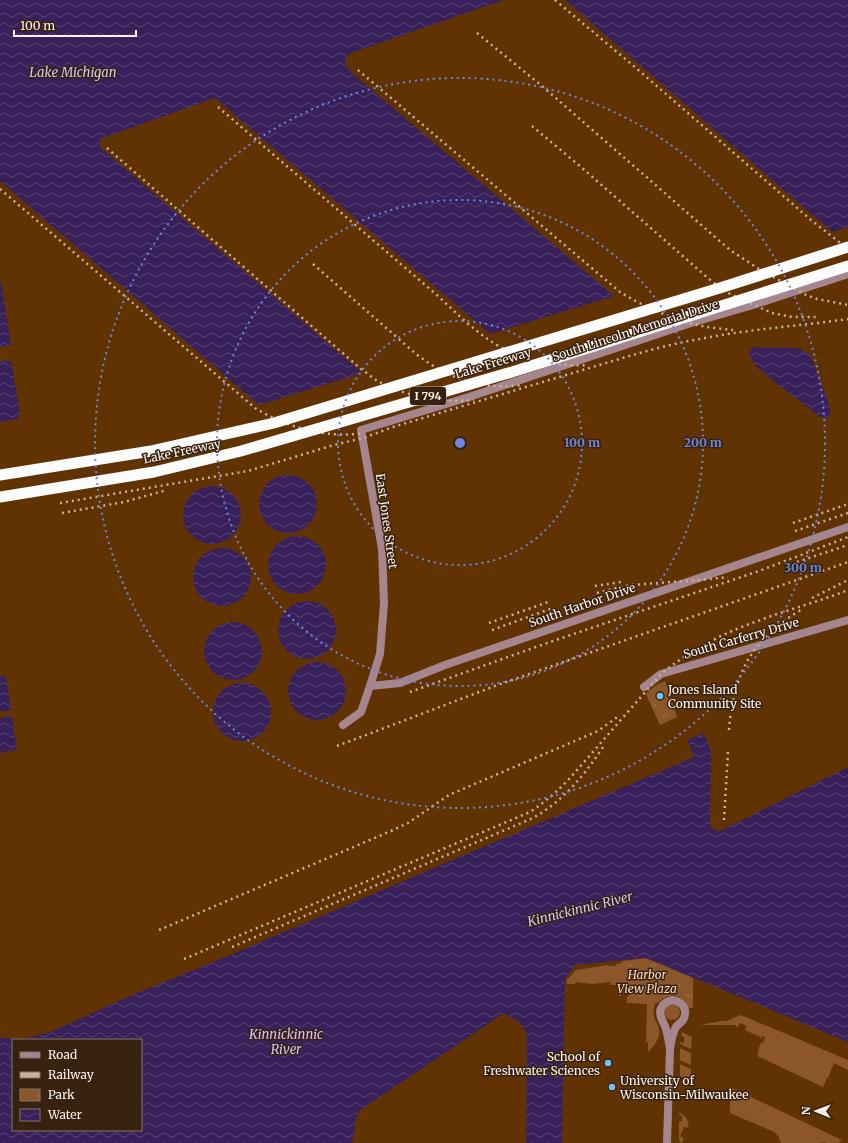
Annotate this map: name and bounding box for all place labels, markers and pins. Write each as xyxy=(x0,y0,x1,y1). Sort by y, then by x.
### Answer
centre of rings xyxy=(453,436,467,450)
place label: Jones Island Community Site xyxy=(667,682,761,711)
marker: Jones Island Community Site xyxy=(655,691,665,701)
place label: School of Freshwater Sciences xyxy=(483,1049,600,1078)
marker: School of Freshwater Sciences xyxy=(603,1058,613,1068)
place label: University of Wisconsin-Milwaukee xyxy=(619,1073,749,1102)
marker: University of Wisconsin-Milwaukee xyxy=(607,1082,617,1092)

